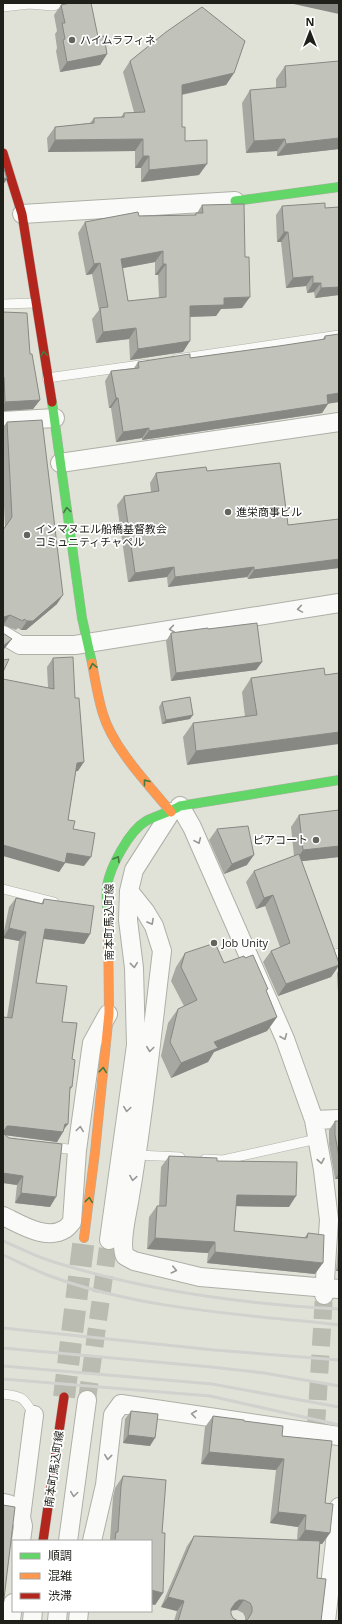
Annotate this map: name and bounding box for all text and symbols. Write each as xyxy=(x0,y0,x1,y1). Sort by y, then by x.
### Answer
north arrow xyxy=(290,12,330,52)
text: N xyxy=(306,14,314,29)
place label: ハイムラフィネ xyxy=(80,32,156,47)
marker: ハイムラフィネ xyxy=(67,35,77,45)
one-way arrow xyxy=(40,351,49,357)
place label: 進栄商事ビル xyxy=(236,504,302,519)
one-way arrow xyxy=(63,507,72,513)
marker: 進栄商事ビル xyxy=(223,507,233,517)
place label: インマヌエル船橋基督教会 コミュニティチャペル xyxy=(35,521,167,549)
marker: インマヌエル船橋基督教会 コミュニティチャペル xyxy=(22,530,32,540)
one-way arrow xyxy=(297,604,304,613)
one-way arrow xyxy=(169,624,175,633)
one-way arrow xyxy=(89,663,97,669)
one-way arrow xyxy=(143,779,151,786)
place label: ピアコート xyxy=(253,832,308,847)
marker: ピアコート xyxy=(311,835,321,845)
one-way arrow xyxy=(193,837,201,845)
one-way arrow xyxy=(112,856,119,863)
street label: 南本町馬込町線 xyxy=(101,884,116,961)
one-way arrow xyxy=(147,918,154,925)
place label: Job Unity xyxy=(221,935,269,950)
marker: Job Unity xyxy=(209,938,219,948)
one-way arrow xyxy=(129,962,138,968)
one-way arrow xyxy=(279,1033,287,1041)
one-way arrow xyxy=(146,1046,155,1052)
one-way arrow xyxy=(98,1067,107,1073)
one-way arrow xyxy=(123,1106,132,1112)
one-way arrow xyxy=(75,1126,84,1132)
one-way arrow xyxy=(316,1158,325,1164)
one-way arrow xyxy=(129,1175,138,1181)
one-way arrow xyxy=(84,1196,93,1203)
one-way arrow xyxy=(171,1266,177,1274)
one-way arrow xyxy=(191,1410,198,1419)
street label: 南本町馬込町線 xyxy=(41,1430,66,1508)
one-way arrow xyxy=(104,1454,113,1460)
one-way arrow xyxy=(70,1491,79,1497)
legend xyxy=(12,1540,152,1612)
text: 順調 xyxy=(48,1547,72,1564)
text: 混雑 xyxy=(48,1567,72,1584)
text: 渋滞 xyxy=(48,1587,72,1604)

